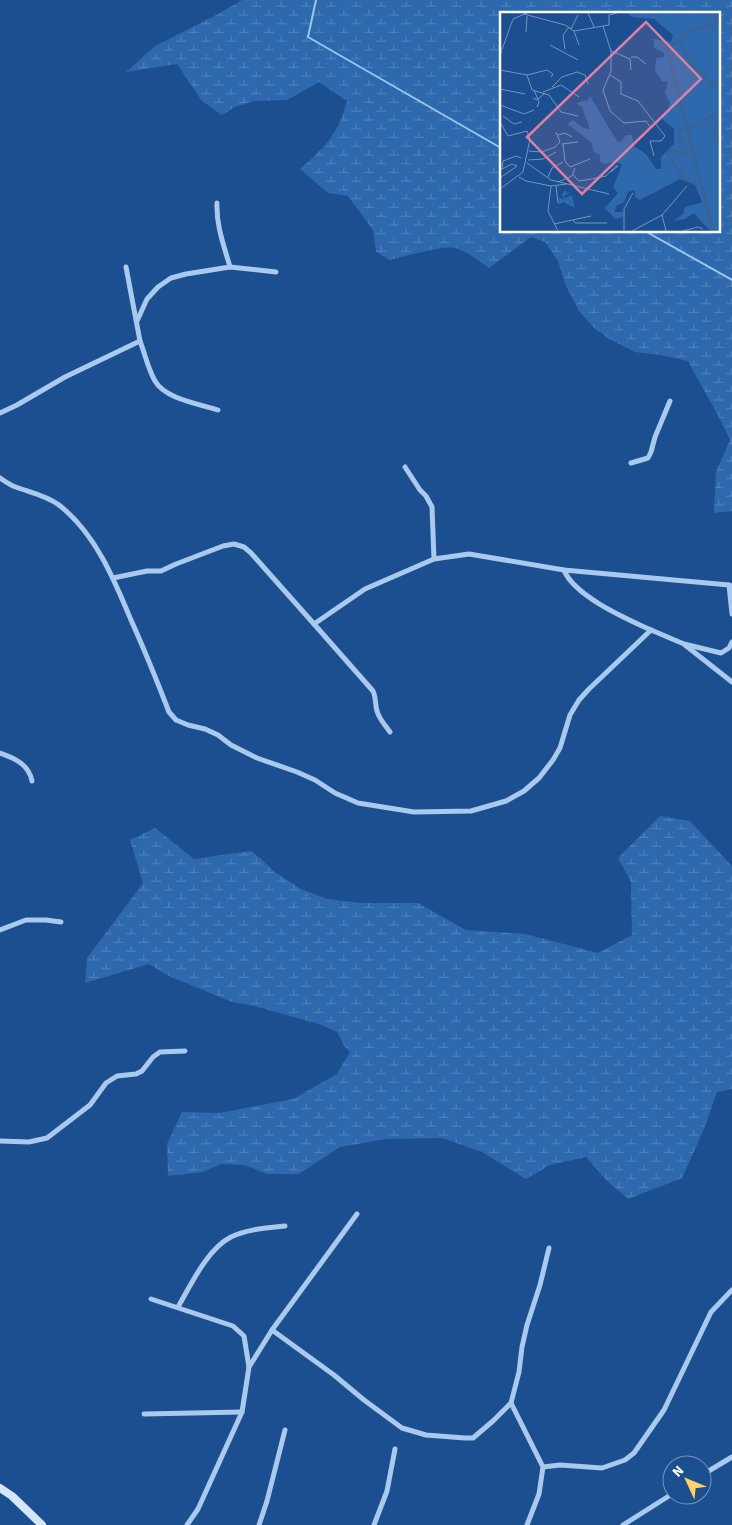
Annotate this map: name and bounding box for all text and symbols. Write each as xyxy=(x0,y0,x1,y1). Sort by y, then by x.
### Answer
inset map xyxy=(500,12,720,232)
north arrow xyxy=(662,1455,712,1505)
text: N xyxy=(668,1461,689,1482)

